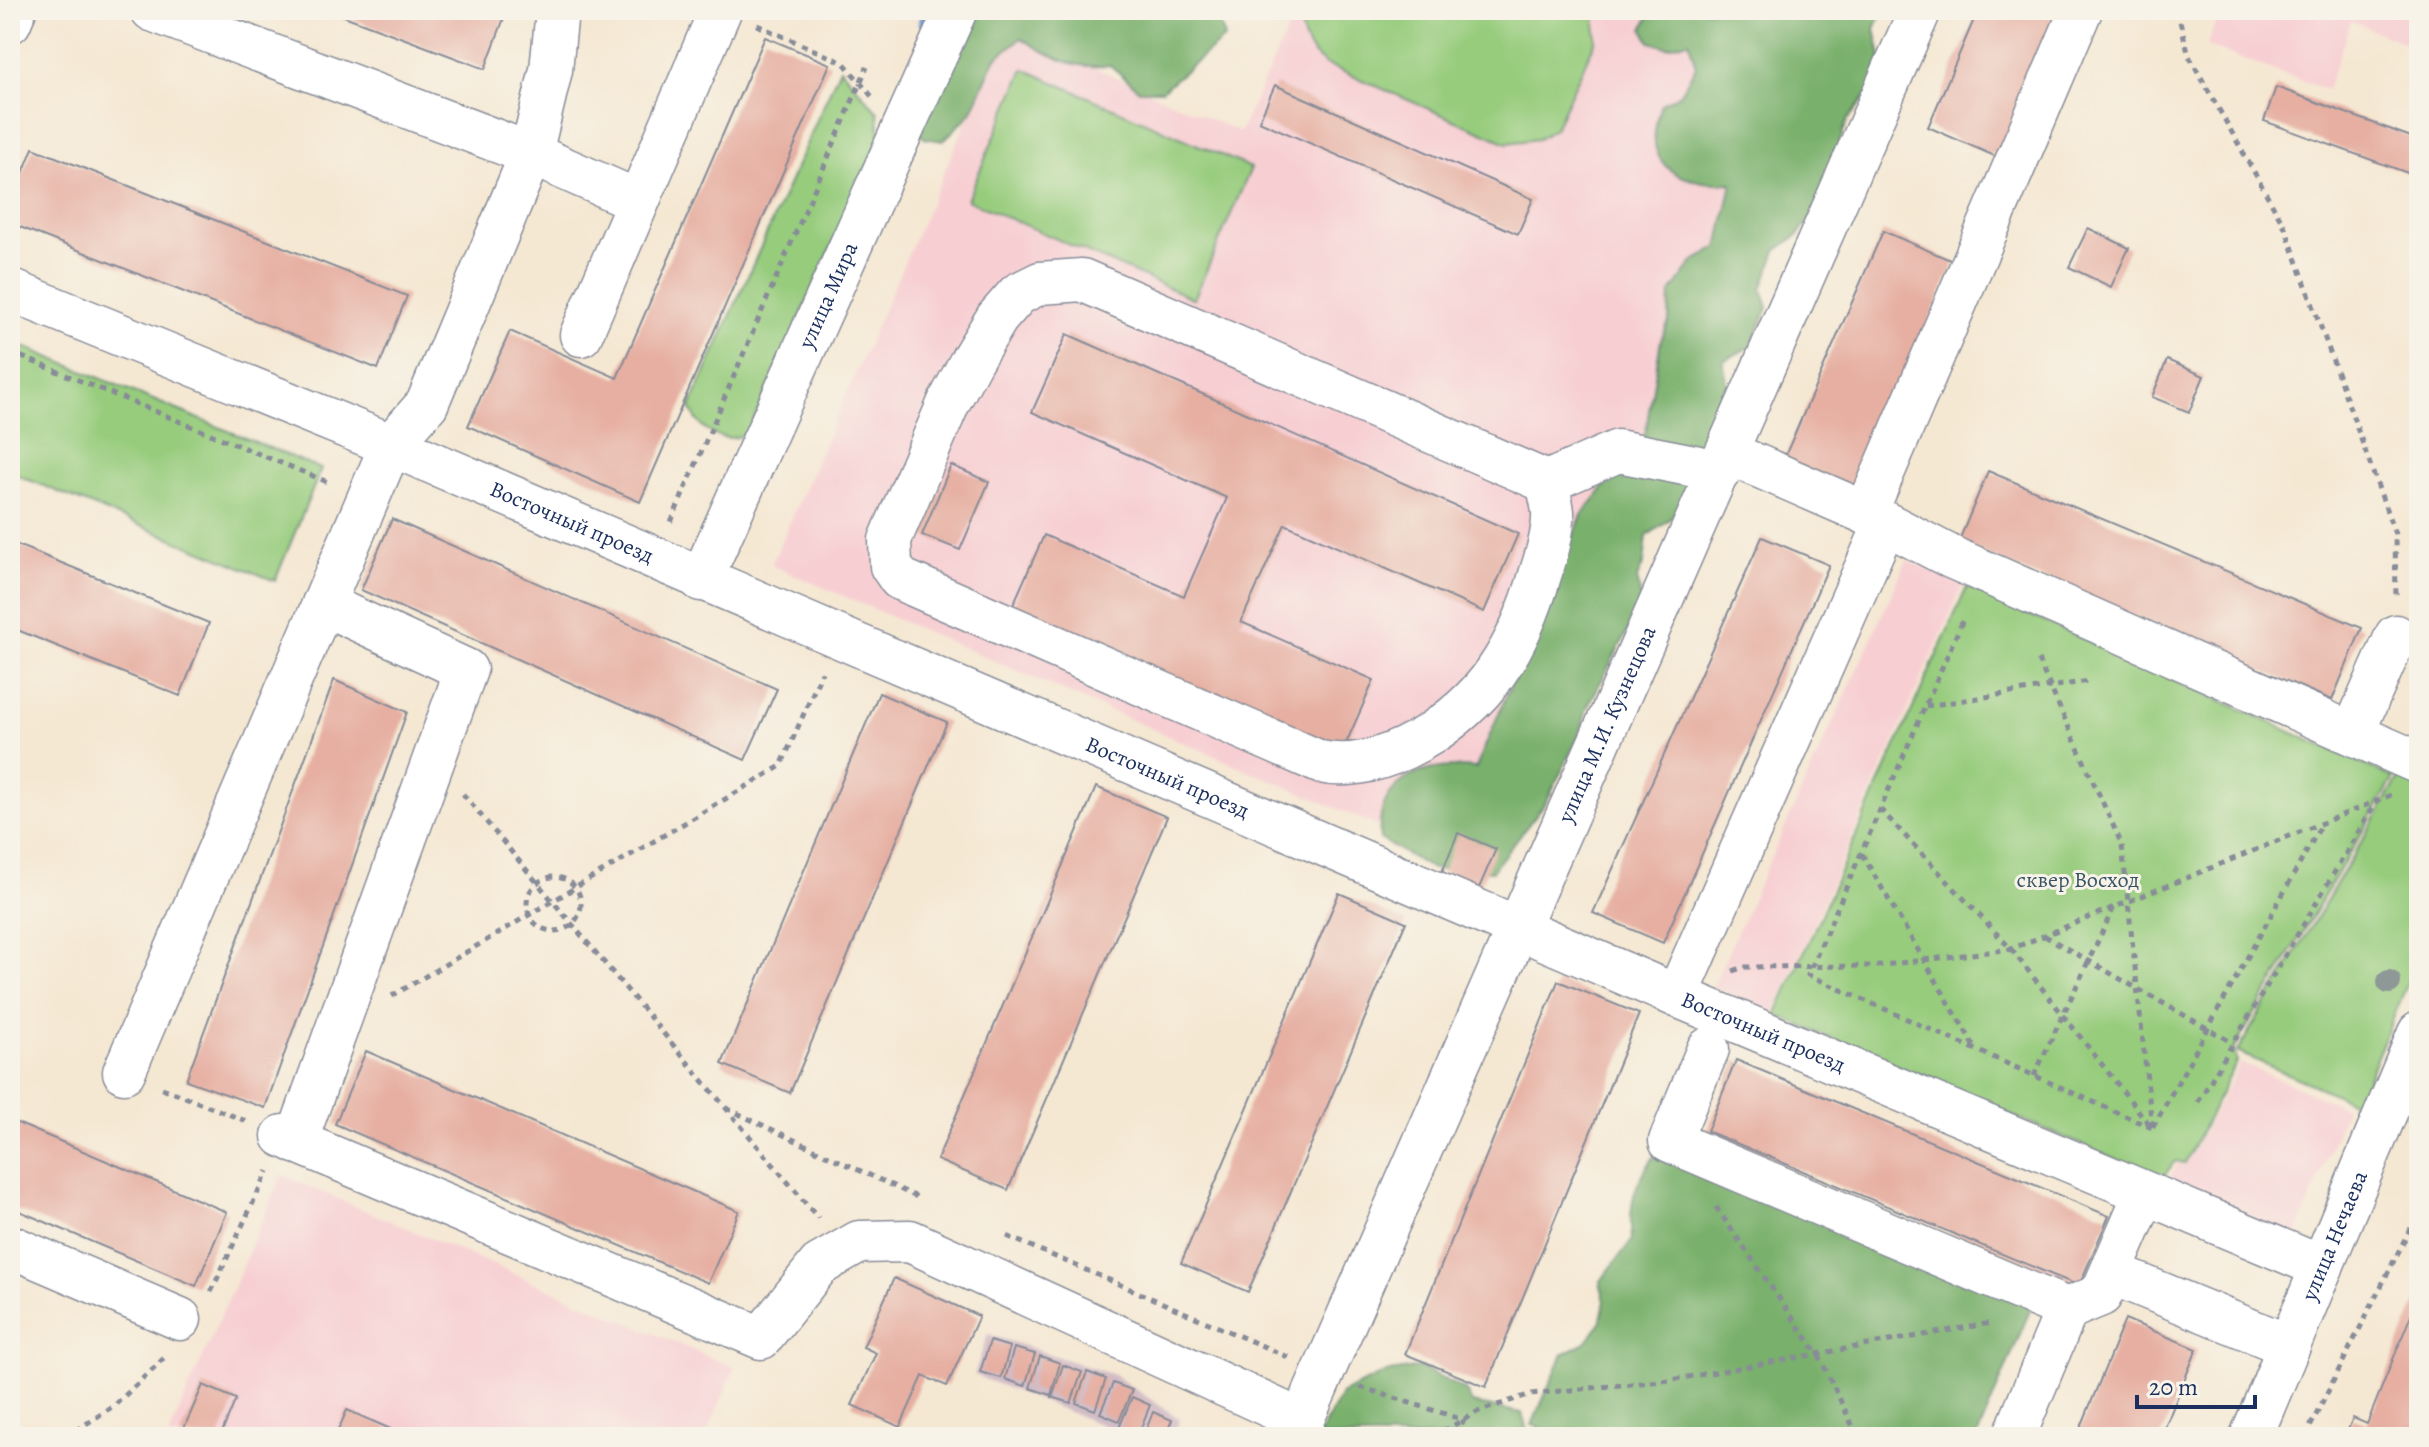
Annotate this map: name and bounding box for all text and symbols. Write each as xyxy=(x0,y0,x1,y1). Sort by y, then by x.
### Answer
street label: улица Мира xyxy=(791,236,866,354)
street label: Восточный проезд xyxy=(485,474,658,571)
street label: улица М.И. Кузнецова xyxy=(1550,620,1664,828)
street label: Восточный проезд xyxy=(1081,729,1254,826)
park label: сквер Восход xyxy=(2017,865,2140,895)
street label: Восточный проезд xyxy=(1677,984,1850,1080)
street label: улица Нечаева xyxy=(2294,1165,2375,1306)
scale bar xyxy=(2137,1359,2255,1409)
text: 20 m xyxy=(2149,1371,2198,1403)

